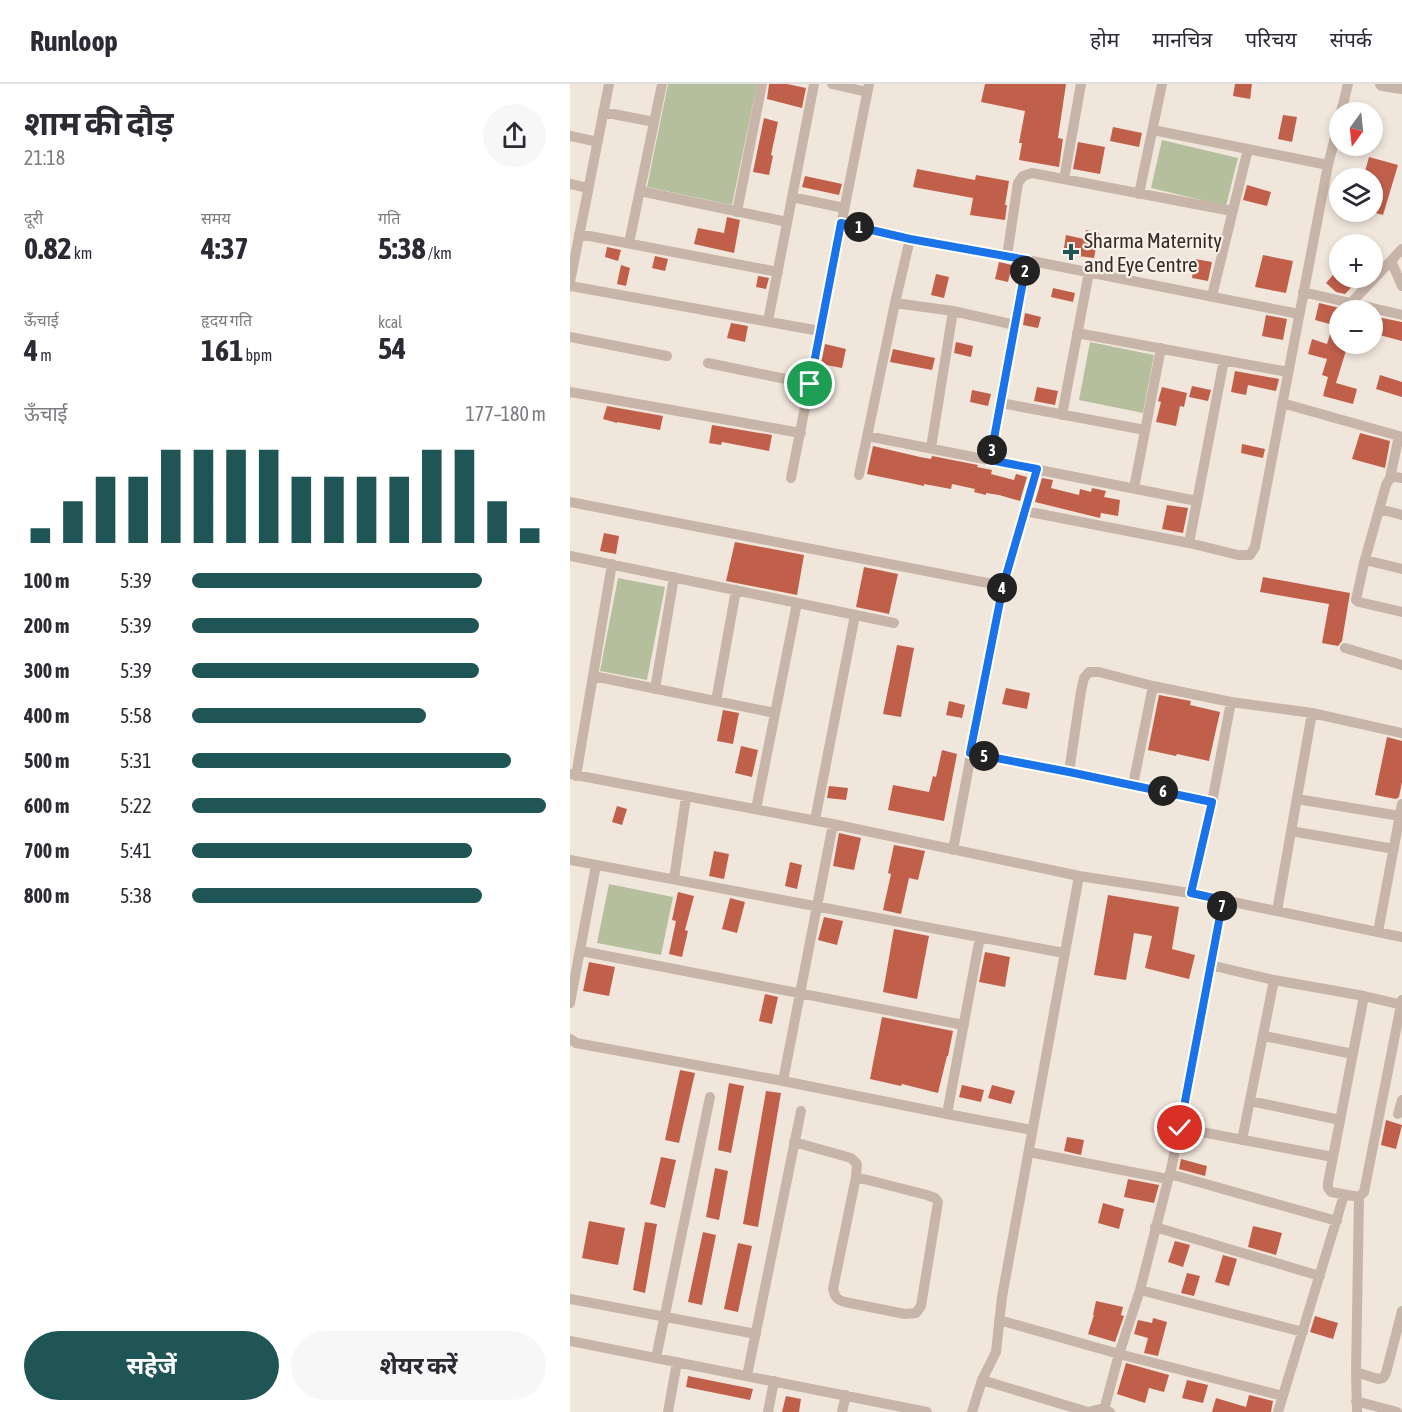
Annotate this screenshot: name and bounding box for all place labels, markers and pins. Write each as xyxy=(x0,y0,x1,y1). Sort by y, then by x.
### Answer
pin: 1 xyxy=(844,212,874,242)
place label: Sharma Maternity and Eye Centre xyxy=(1084,228,1222,276)
marker: Sharma Maternity and Eye Centre xyxy=(1062,243,1080,261)
pin: 2 xyxy=(1010,256,1040,286)
pin xyxy=(784,358,835,409)
pin: 3 xyxy=(977,435,1007,465)
pin: 4 xyxy=(987,573,1017,603)
pin: 5 xyxy=(969,741,999,771)
pin: 6 xyxy=(1148,776,1178,806)
pin: 7 xyxy=(1207,891,1237,921)
pin xyxy=(1154,1102,1205,1153)

